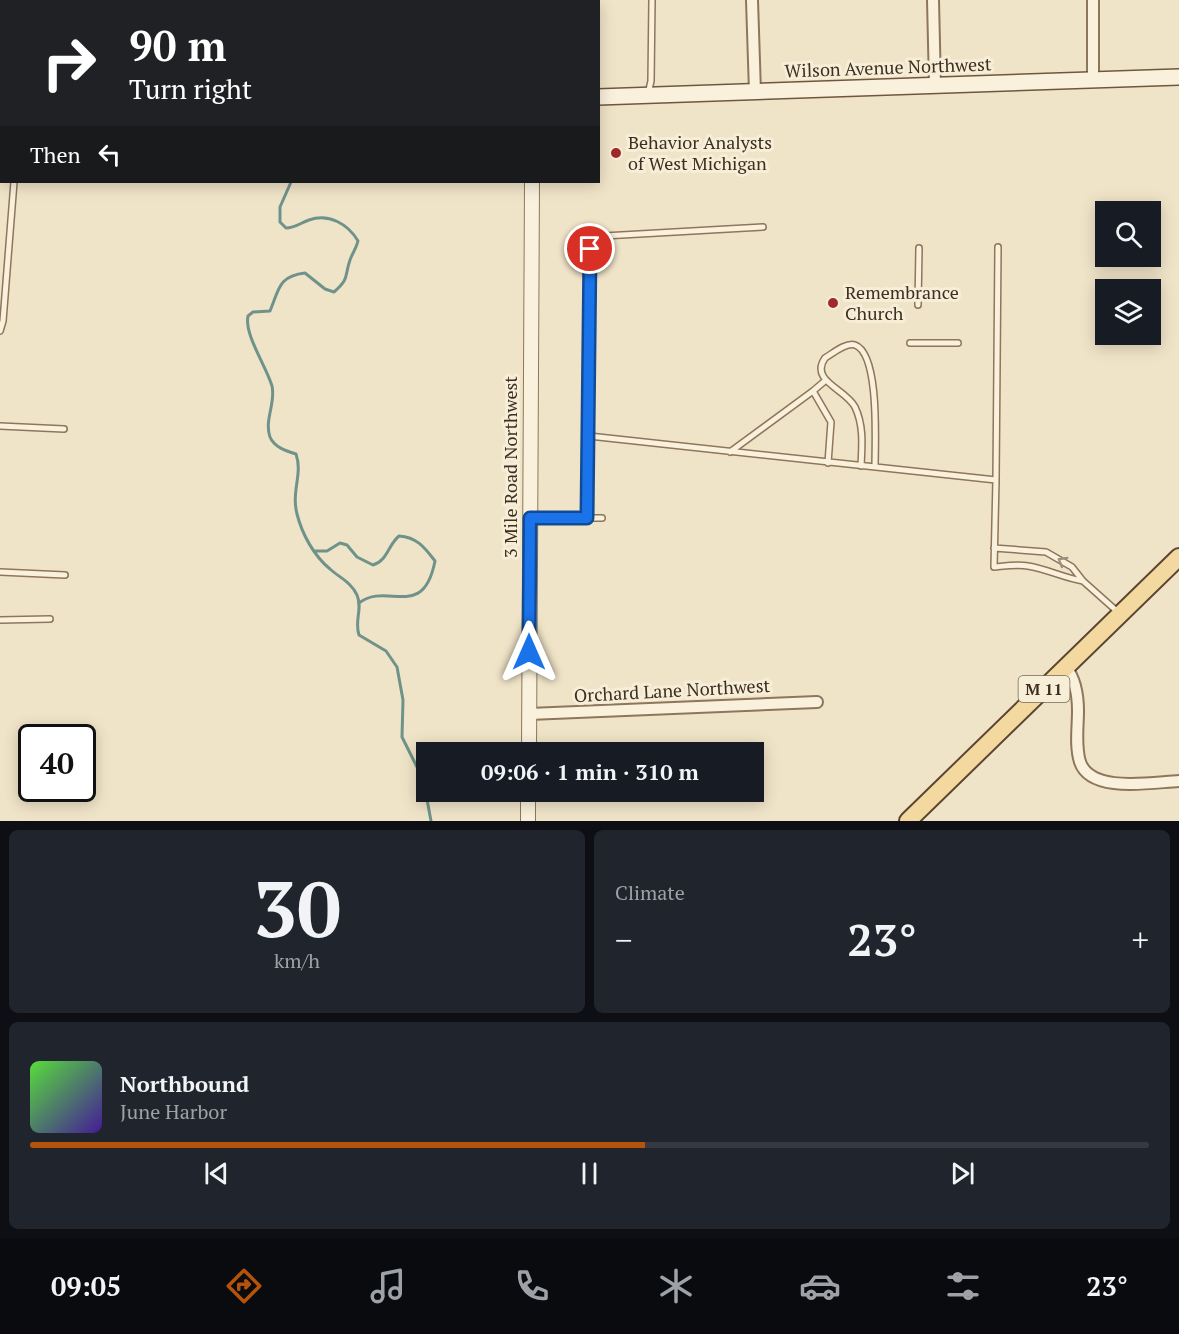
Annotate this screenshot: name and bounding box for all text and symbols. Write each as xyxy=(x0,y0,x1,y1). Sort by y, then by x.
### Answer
text: 90 m xyxy=(129,17,227,73)
icon: right xyxy=(30,24,108,102)
street label: Wilson Avenue Northwest xyxy=(784,51,992,83)
text: Turn right xyxy=(129,71,252,107)
place label: Behavior Analysts of West Michigan xyxy=(628,130,772,175)
icon: left xyxy=(93,138,126,171)
text: Then xyxy=(30,140,81,169)
marker: Behavior Analysts of West Michigan xyxy=(609,146,623,160)
map controls xyxy=(1095,201,1161,345)
button: search xyxy=(1095,201,1161,267)
pin xyxy=(564,223,615,274)
icon: arrive xyxy=(573,232,606,265)
button: layers xyxy=(1095,279,1161,345)
place label: Remembrance Church xyxy=(845,280,959,325)
marker: Remembrance Church xyxy=(826,296,840,310)
street label: 3 Mile Road Northwest xyxy=(498,376,522,558)
one-way arrow xyxy=(1058,557,1068,568)
position arrow xyxy=(497,620,561,684)
street label: Orchard Lane Northwest xyxy=(573,673,771,707)
road number: M 11 xyxy=(1018,676,1070,702)
speed limit sign: 40 xyxy=(18,724,96,802)
text: 09:06 · 1 min · 310 m xyxy=(481,757,699,786)
text: 30 xyxy=(253,856,341,959)
text: Climate xyxy=(615,879,685,906)
text: 23° xyxy=(847,909,917,969)
text: − xyxy=(615,918,633,961)
text: + xyxy=(1131,918,1149,961)
text: km/h xyxy=(274,947,320,974)
text: Northbound xyxy=(120,1069,249,1098)
text: June Harbor xyxy=(120,1098,227,1125)
icon: previous xyxy=(200,1157,233,1190)
icon: pause xyxy=(573,1157,606,1190)
icon: next xyxy=(946,1157,979,1190)
icon: directions xyxy=(223,1265,265,1307)
icon: music xyxy=(367,1265,409,1307)
icon: phone xyxy=(511,1265,553,1307)
icon: climate xyxy=(655,1265,697,1307)
icon: car xyxy=(799,1265,841,1307)
icon: filters xyxy=(942,1265,984,1307)
text: 09:05 xyxy=(51,1268,121,1304)
text: 23° xyxy=(1086,1268,1128,1304)

